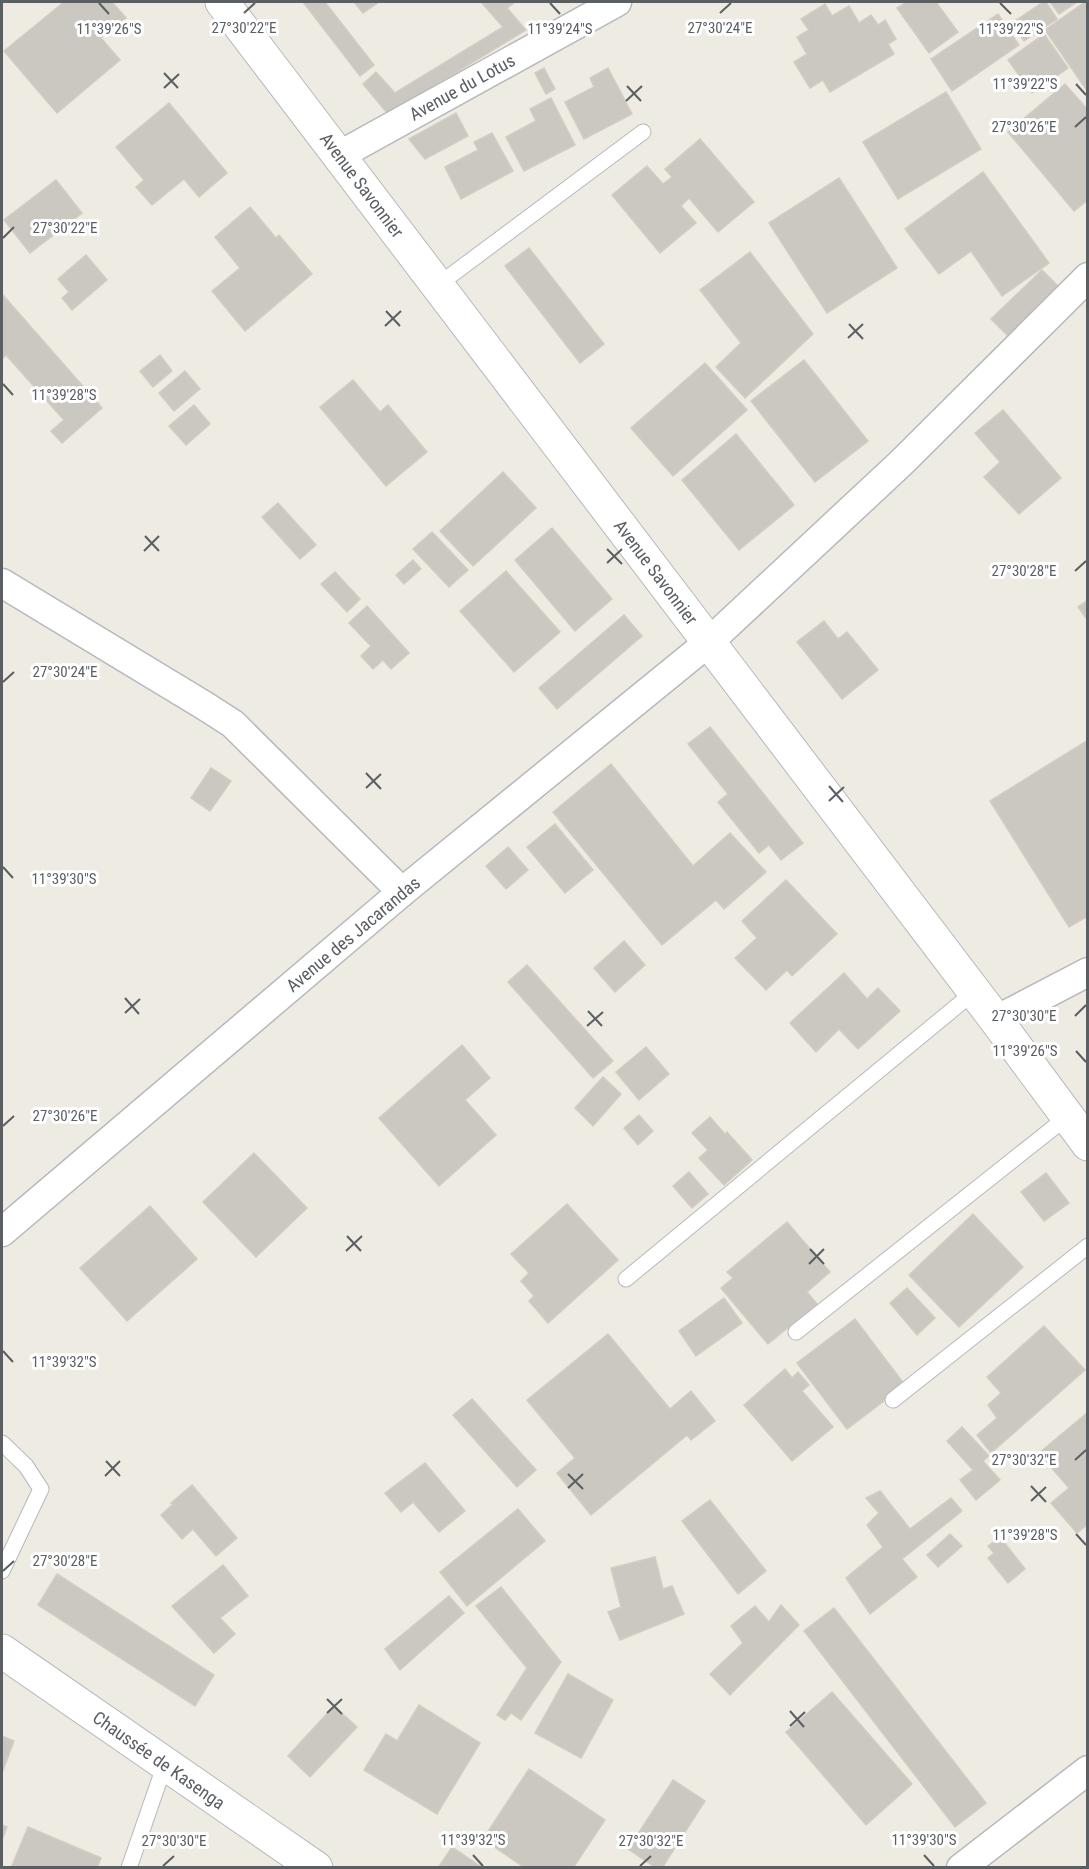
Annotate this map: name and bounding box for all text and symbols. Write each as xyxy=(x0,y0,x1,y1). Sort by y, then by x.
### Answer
text: 27°30'22"E xyxy=(212,19,276,37)
text: 27°30'24"E xyxy=(688,19,752,37)
text: 11°39'26"S xyxy=(76,20,142,38)
text: 11°39'24"S xyxy=(527,20,593,38)
text: 11°39'22"S xyxy=(978,20,1044,38)
street label: Avenue du Lotus xyxy=(406,49,518,125)
text: 11°39'22"S xyxy=(992,75,1058,93)
text: 27°30'26"E xyxy=(992,118,1056,136)
street label: Avenue Savonnier xyxy=(316,128,409,242)
text: 27°30'22"E xyxy=(33,219,97,237)
text: 11°39'28"S xyxy=(31,386,97,404)
street label: Avenue Savonnier xyxy=(610,515,703,629)
text: 27°30'28"E xyxy=(992,562,1056,580)
text: 27°30'24"E xyxy=(33,663,97,681)
text: 11°39'30"S xyxy=(31,870,97,888)
street label: Avenue des Jacarandas xyxy=(282,872,424,996)
text: 27°30'30"E xyxy=(992,1007,1056,1025)
text: 11°39'26"S xyxy=(992,1042,1058,1060)
text: 27°30'26"E xyxy=(33,1107,97,1125)
text: 11°39'32"S xyxy=(31,1353,97,1371)
text: 27°30'32"E xyxy=(992,1451,1056,1469)
text: 11°39'28"S xyxy=(992,1526,1058,1544)
text: 27°30'28"E xyxy=(33,1552,97,1570)
street label: Chaussée de Kasenga xyxy=(89,1707,229,1813)
text: 11°39'32"S xyxy=(440,1831,506,1849)
text: 11°39'30"S xyxy=(891,1831,957,1849)
text: 27°30'30"E xyxy=(142,1832,206,1850)
text: 27°30'32"E xyxy=(619,1832,683,1850)

